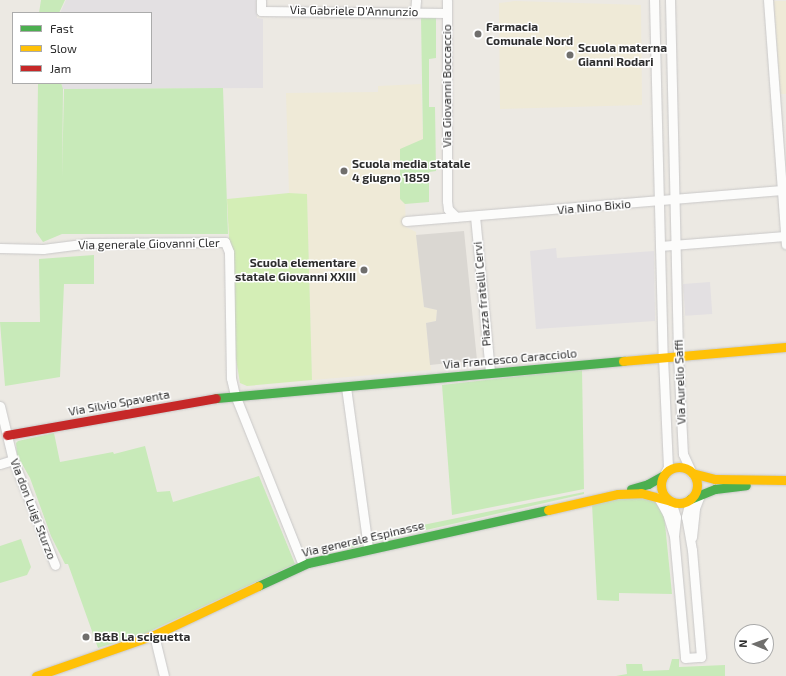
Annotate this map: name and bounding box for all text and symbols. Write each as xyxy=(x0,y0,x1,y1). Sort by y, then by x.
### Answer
street label: Via Gabriele D'Annunzio xyxy=(290,3,418,19)
legend xyxy=(12,12,152,84)
place label: Farmacia Comunale Nord xyxy=(486,20,573,48)
text: Fast xyxy=(50,21,73,35)
street label: Via Giovanni Boccaccio xyxy=(440,24,454,148)
marker: Farmacia Comunale Nord xyxy=(473,29,483,39)
text: Slow xyxy=(50,41,77,55)
place label: Scuola materna Gianni Rodari xyxy=(578,41,667,69)
marker: Scuola materna Gianni Rodari xyxy=(565,50,575,60)
text: Jam xyxy=(50,61,71,75)
place label: Scuola media statale 4 giugno 1859 xyxy=(352,157,471,185)
marker: Scuola media statale 4 giugno 1859 xyxy=(339,166,349,176)
street label: Via Nino Bixio xyxy=(557,197,631,217)
street label: Via generale Giovanni Cler xyxy=(78,236,220,252)
street label: Piazza fratelli Cervi xyxy=(470,241,494,347)
place label: Scuola elementare statale Giovanni XXIII xyxy=(235,256,356,284)
marker: Scuola elementare statale Giovanni XXIII xyxy=(359,265,369,275)
street label: Via Aurelio Saffi xyxy=(671,339,689,425)
street label: Via Francesco Caracciolo xyxy=(442,346,578,372)
street label: Via Silvio Spaventa xyxy=(67,387,171,419)
street label: Via don Luigi Sturzo xyxy=(7,456,59,562)
street label: Via generale Espinasse xyxy=(300,518,426,560)
north arrow xyxy=(734,624,774,664)
place label: B&B La sciguetta xyxy=(94,630,190,644)
marker: B&B La sciguetta xyxy=(81,632,91,642)
text: N xyxy=(736,639,749,648)

